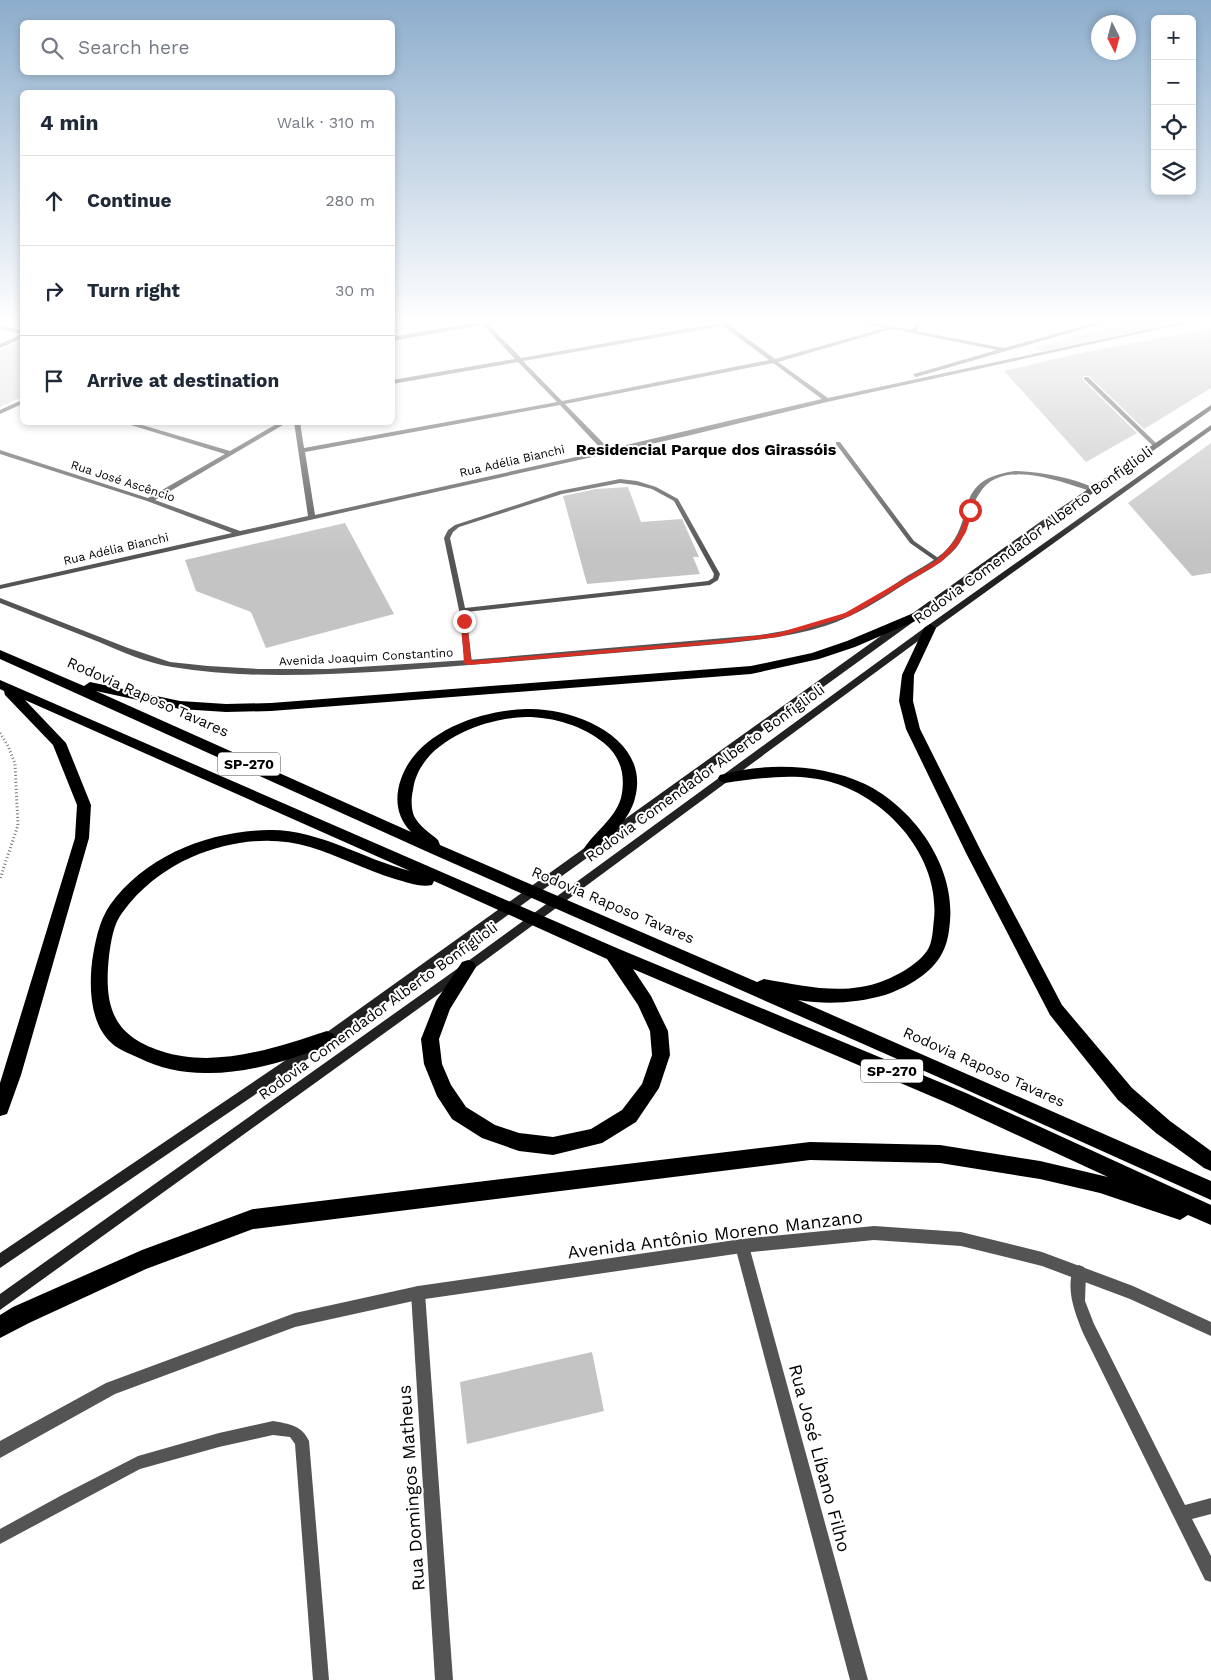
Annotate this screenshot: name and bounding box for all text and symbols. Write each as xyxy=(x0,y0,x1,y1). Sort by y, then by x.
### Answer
north arrow xyxy=(1091,15,1136,60)
map controls xyxy=(1151,15,1196,195)
button: + xyxy=(1151,15,1196,60)
search box xyxy=(20,20,395,75)
icon: search xyxy=(38,34,66,62)
text: Search here xyxy=(78,36,189,59)
button: − xyxy=(1151,60,1196,105)
button: locate xyxy=(1151,105,1196,150)
text: 4 min xyxy=(40,110,98,135)
text: Walk · 310 m xyxy=(277,113,375,132)
button: layers xyxy=(1151,150,1196,195)
icon: ahead xyxy=(40,187,68,215)
text: Continue xyxy=(87,189,171,212)
text: 280 m xyxy=(325,191,375,210)
icon: right xyxy=(40,277,68,305)
text: Turn right xyxy=(87,279,180,302)
text: 30 m xyxy=(335,281,375,300)
icon: arrive xyxy=(40,367,68,395)
text: Arrive at destination xyxy=(87,369,279,392)
district label: Residencial Parque dos Girassóis xyxy=(576,440,837,459)
street label: Rua Adélia Bianchi xyxy=(458,442,566,480)
street label: Rodovia Comendador Alberto Bonfiglioli xyxy=(910,442,1156,628)
street label: Rua José Ascêncio xyxy=(69,458,177,504)
route start xyxy=(959,499,982,522)
street label: Rua Adélia Bianchi xyxy=(62,530,170,568)
route end xyxy=(453,610,476,633)
street label: Avenida Joaquim Constantino xyxy=(278,645,454,669)
street label: Rodovia Raposo Tavares xyxy=(64,653,232,741)
street label: Rodovia Comendador Alberto Bonfiglioli xyxy=(582,680,828,866)
road number: SP-270 xyxy=(218,752,280,776)
street label: Rodovia Raposo Tavares xyxy=(529,863,697,948)
street label: Rodovia Comendador Alberto Bonfiglioli xyxy=(255,918,501,1104)
street label: Rodovia Raposo Tavares xyxy=(900,1023,1068,1111)
road number: SP-270 xyxy=(861,1060,923,1082)
street label: Avenida Antônio Moreno Manzano xyxy=(566,1205,864,1263)
street label: Rua José Líbano Filho xyxy=(785,1362,855,1554)
street label: Rua Domingos Matheus xyxy=(393,1384,429,1592)

